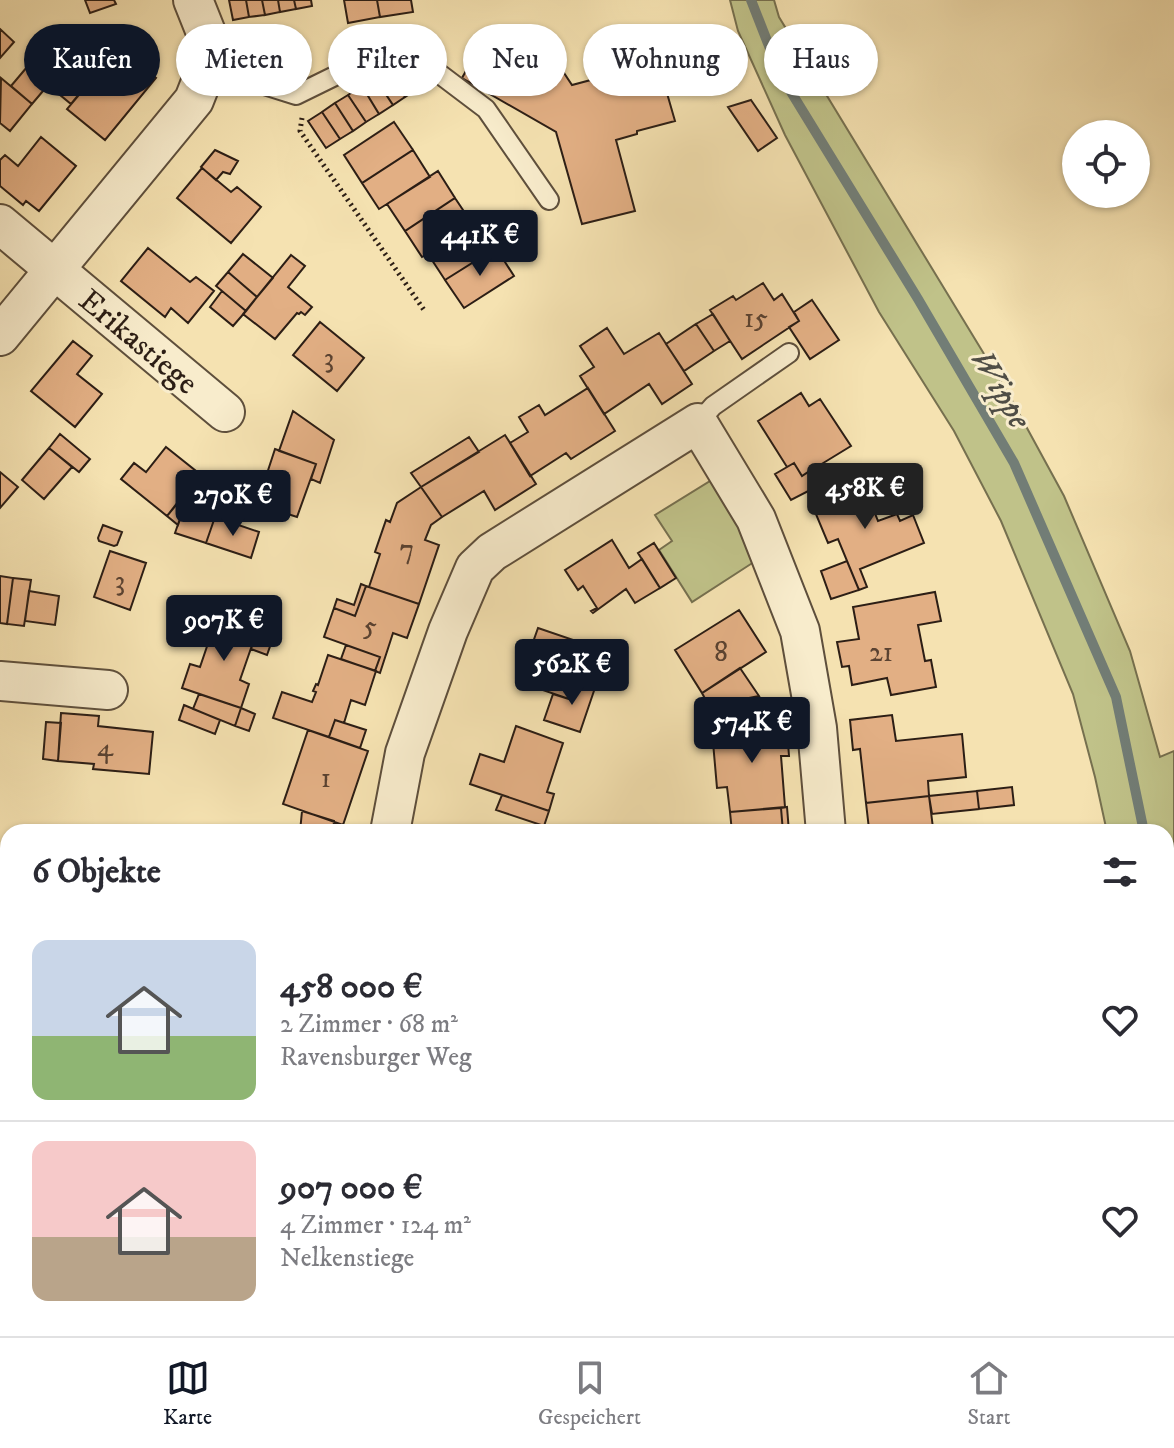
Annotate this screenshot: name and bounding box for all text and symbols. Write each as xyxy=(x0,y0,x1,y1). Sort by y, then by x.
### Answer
chip: Kaufen xyxy=(24,24,160,96)
chip: Mieten xyxy=(176,24,312,96)
chip: Filter xyxy=(328,24,447,96)
chip: Neu xyxy=(463,24,567,96)
chip: Wohnung xyxy=(583,24,748,96)
chip: Haus xyxy=(764,24,878,96)
map controls xyxy=(1062,120,1150,208)
button: locate xyxy=(1062,120,1150,208)
pin: 441K € xyxy=(415,210,545,278)
text: 441K € xyxy=(441,219,519,252)
street label: Erikastiege xyxy=(70,281,206,404)
house number: 15 xyxy=(744,301,768,336)
house number: 3 xyxy=(324,341,334,376)
water label: Wippe xyxy=(960,341,1041,438)
pin: 458K € xyxy=(800,463,930,531)
pin: 270K € xyxy=(168,470,298,538)
text: 458K € xyxy=(825,472,905,505)
text: 270K € xyxy=(194,479,272,512)
house number: 7 xyxy=(400,532,414,567)
house number: 3 xyxy=(115,564,125,599)
pin: 907K € xyxy=(159,595,289,663)
text: 907K € xyxy=(184,604,264,637)
house number: 5 xyxy=(363,609,377,644)
house number: 8 xyxy=(714,635,728,670)
house number: 21 xyxy=(869,635,893,670)
pin: 562K € xyxy=(507,639,637,707)
text: 562K € xyxy=(533,648,611,681)
pin: 574K € xyxy=(687,697,817,765)
text: 574K € xyxy=(712,706,792,739)
house number: 4 xyxy=(97,730,114,765)
house number: 1 xyxy=(321,761,331,796)
icon: filters xyxy=(1098,850,1142,894)
text: 6 Objekte xyxy=(32,851,161,893)
text: 458 000 € xyxy=(280,966,423,1008)
icon: home xyxy=(96,972,192,1068)
icon: heart xyxy=(1098,998,1142,1042)
text: 2 Zimmer · 68 m² xyxy=(280,1008,458,1041)
text: Ravensburger Weg xyxy=(280,1041,472,1074)
text: 907 000 € xyxy=(280,1167,423,1209)
icon: home xyxy=(96,1173,192,1269)
icon: heart xyxy=(1098,1199,1142,1243)
text: 4 Zimmer · 124 m² xyxy=(280,1209,471,1242)
text: Nelkenstiege xyxy=(280,1242,414,1275)
tab: Karte xyxy=(163,1356,212,1431)
tab: Gespeichert xyxy=(538,1356,641,1431)
tab: Start xyxy=(967,1356,1011,1431)

